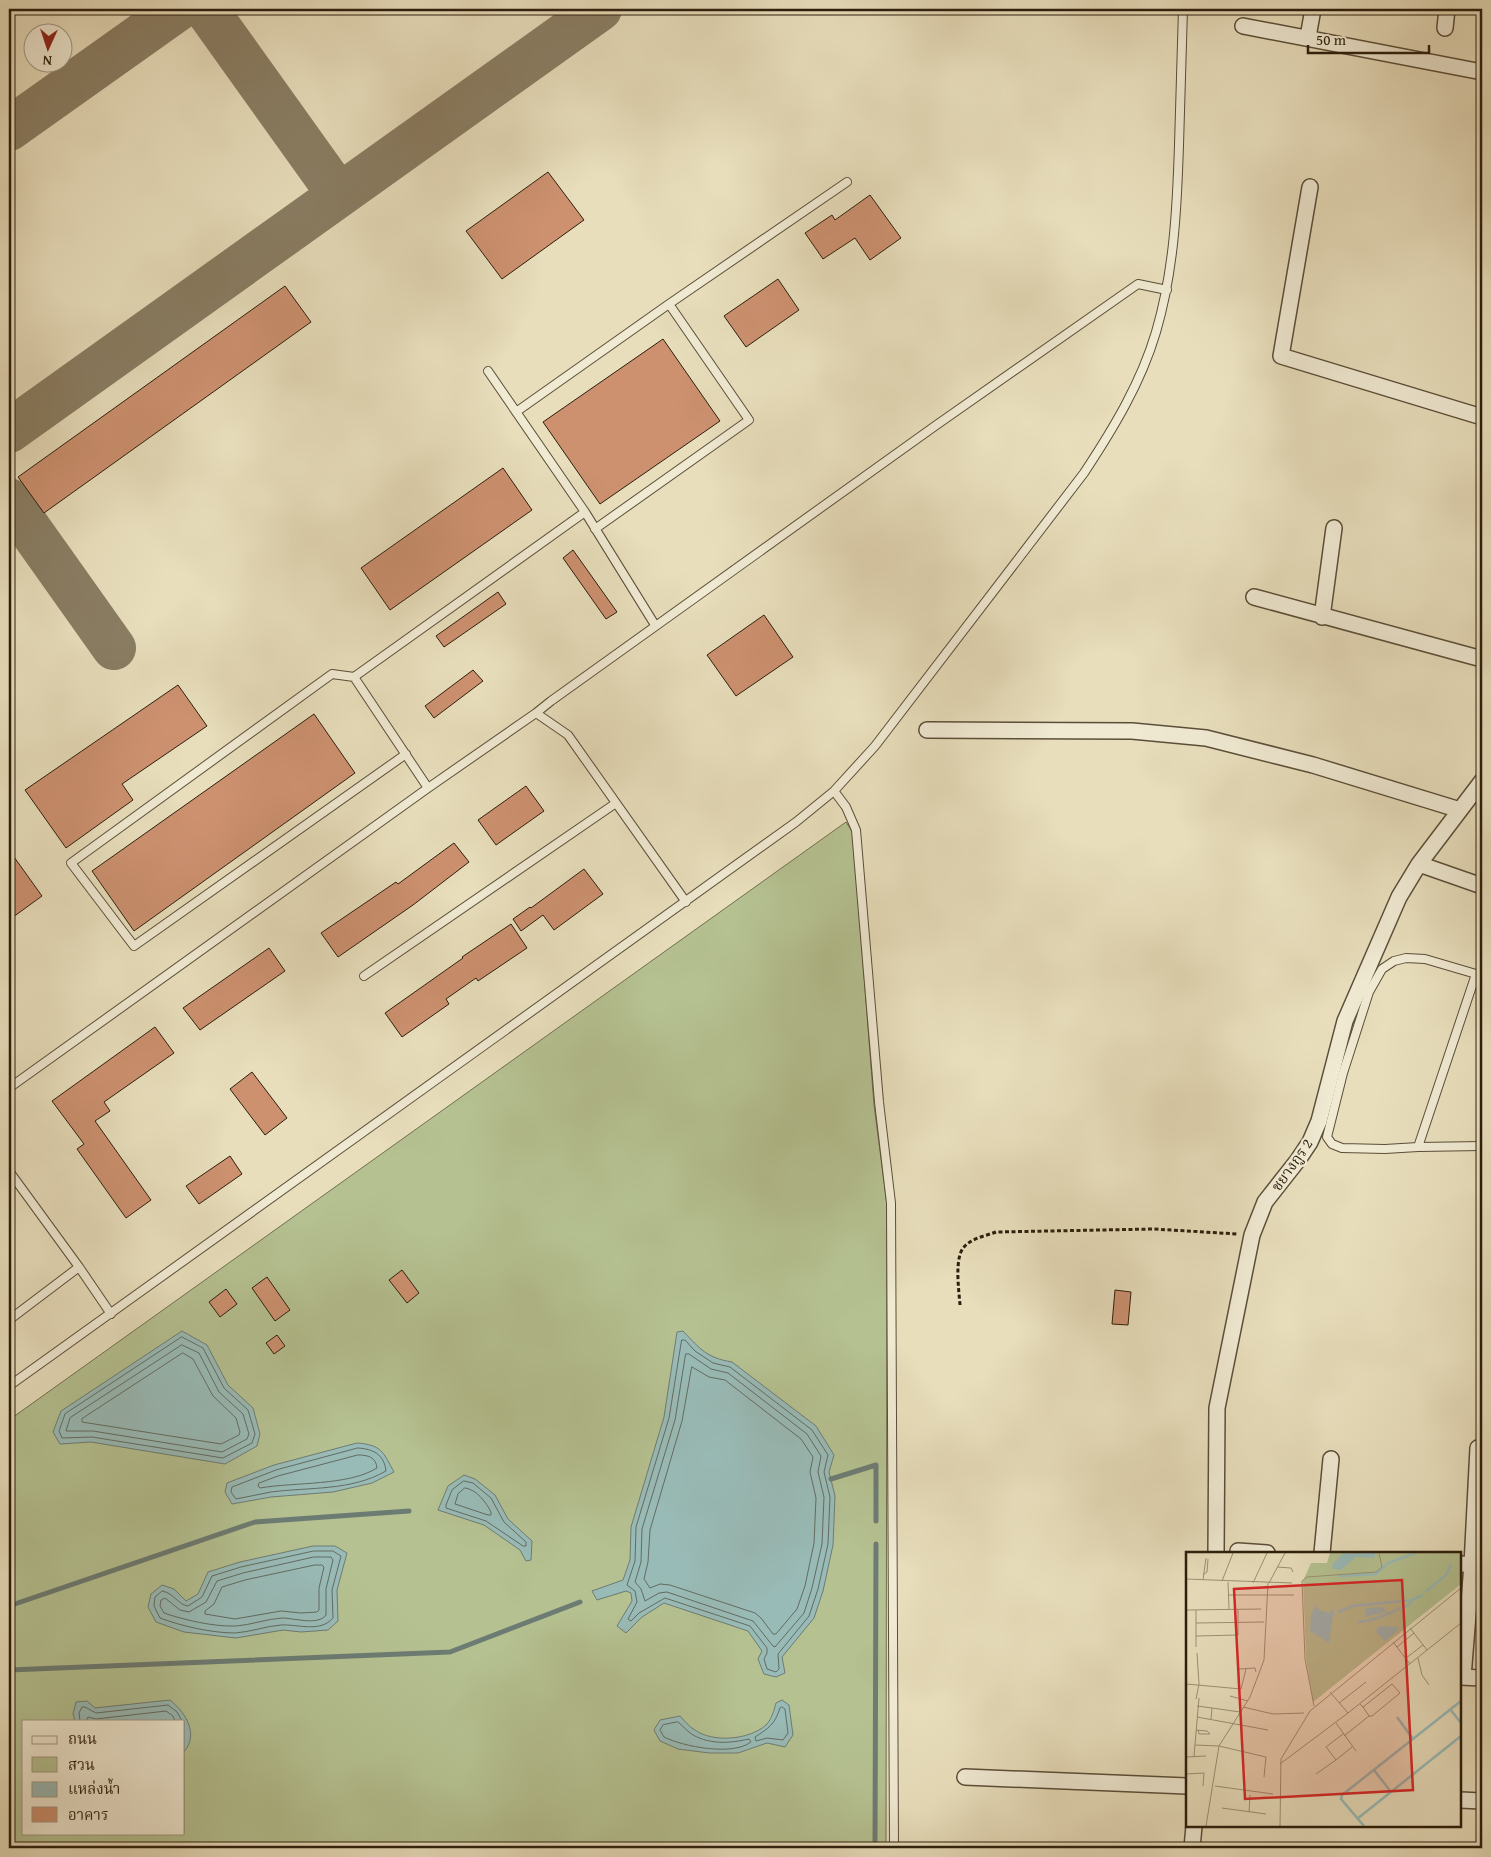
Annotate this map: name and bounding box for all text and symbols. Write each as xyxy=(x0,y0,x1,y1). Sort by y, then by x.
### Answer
north arrow xyxy=(22,22,72,72)
scale bar xyxy=(1308,22,1430,54)
text: 50 m xyxy=(1316,29,1347,50)
text: N xyxy=(41,51,53,71)
street label: ชยางกูร 2 xyxy=(1266,1134,1317,1195)
inset map xyxy=(1186,1552,1461,1827)
legend xyxy=(22,1720,185,1834)
text: ถนน xyxy=(68,1728,97,1749)
text: สวน xyxy=(68,1754,95,1775)
text: แหล่งน้ำ xyxy=(68,1778,120,1799)
text: อาคาร xyxy=(68,1804,108,1825)

